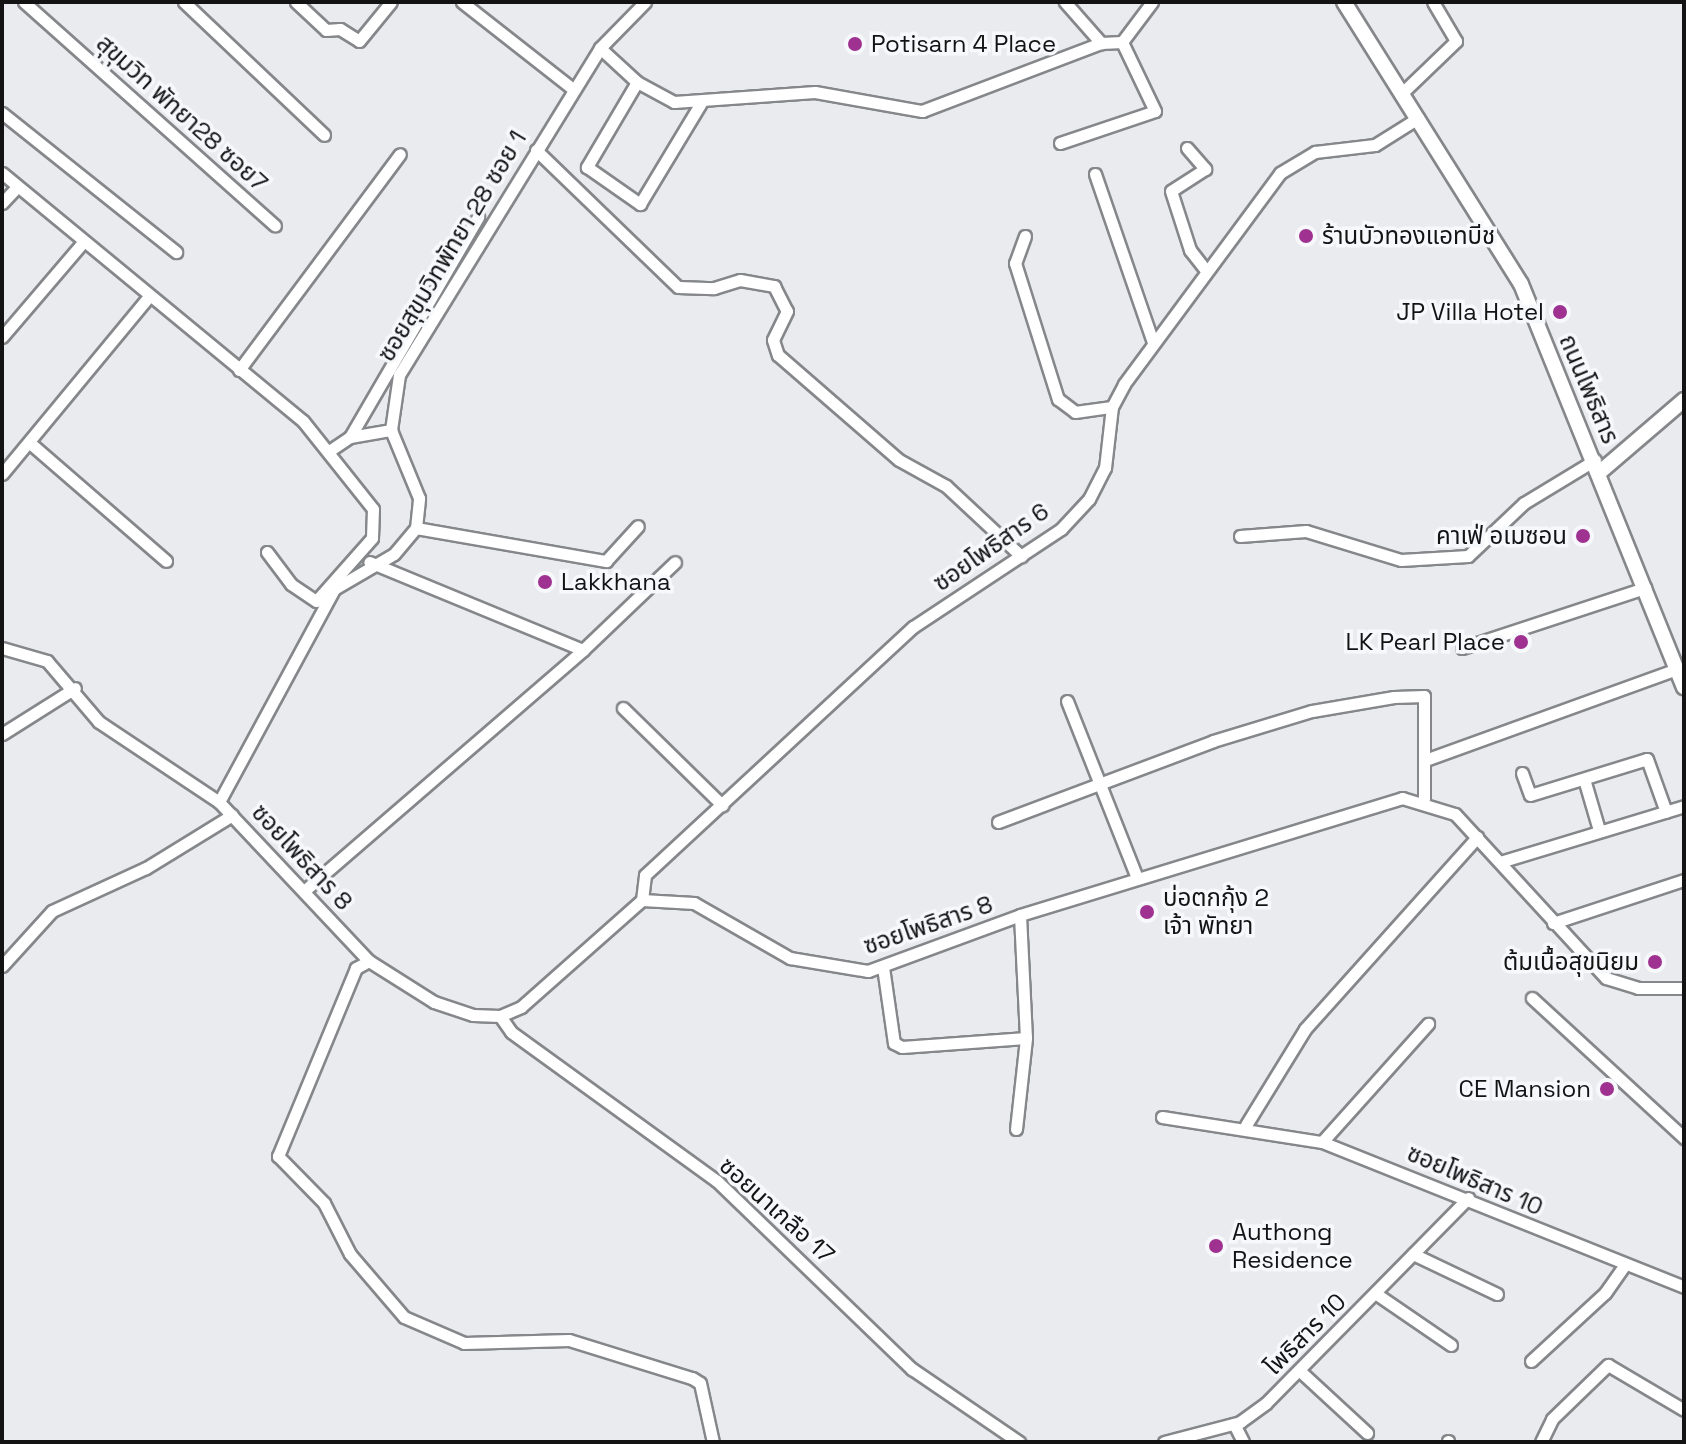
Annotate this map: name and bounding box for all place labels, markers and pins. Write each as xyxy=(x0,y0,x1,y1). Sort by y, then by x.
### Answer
place label: Potisarn 4 Place xyxy=(871,30,1056,58)
marker: Potisarn 4 Place xyxy=(846,35,864,53)
place label: ร้านบัวทองแอทบีช xyxy=(1322,222,1495,250)
marker: ร้านบัวทองแอทบีช xyxy=(1297,227,1315,245)
place label: JP Villa Hotel xyxy=(1396,298,1544,326)
marker: JP Villa Hotel xyxy=(1551,303,1569,321)
place label: คาเฟ่ อเมซอน xyxy=(1436,522,1567,550)
marker: คาเฟ่ อเมซอน xyxy=(1574,527,1592,545)
place label: Lakkhana xyxy=(561,568,671,596)
marker: Lakkhana xyxy=(536,573,554,591)
place label: LK Pearl Place xyxy=(1346,628,1505,656)
marker: LK Pearl Place xyxy=(1512,633,1530,651)
place label: บ่อตกกุ้ง 2 เจ้า พัทยา xyxy=(1163,884,1269,940)
marker: บ่อตกกุ้ง 2 เจ้า พัทยา xyxy=(1138,903,1156,921)
place label: ต้มเนื้อสุขนิยม xyxy=(1503,948,1639,976)
marker: ต้มเนื้อสุขนิยม xyxy=(1646,953,1664,971)
place label: CE Mansion xyxy=(1459,1075,1591,1103)
marker: CE Mansion xyxy=(1598,1080,1616,1098)
place label: Authong Residence xyxy=(1232,1218,1353,1274)
marker: Authong Residence xyxy=(1207,1237,1225,1255)

